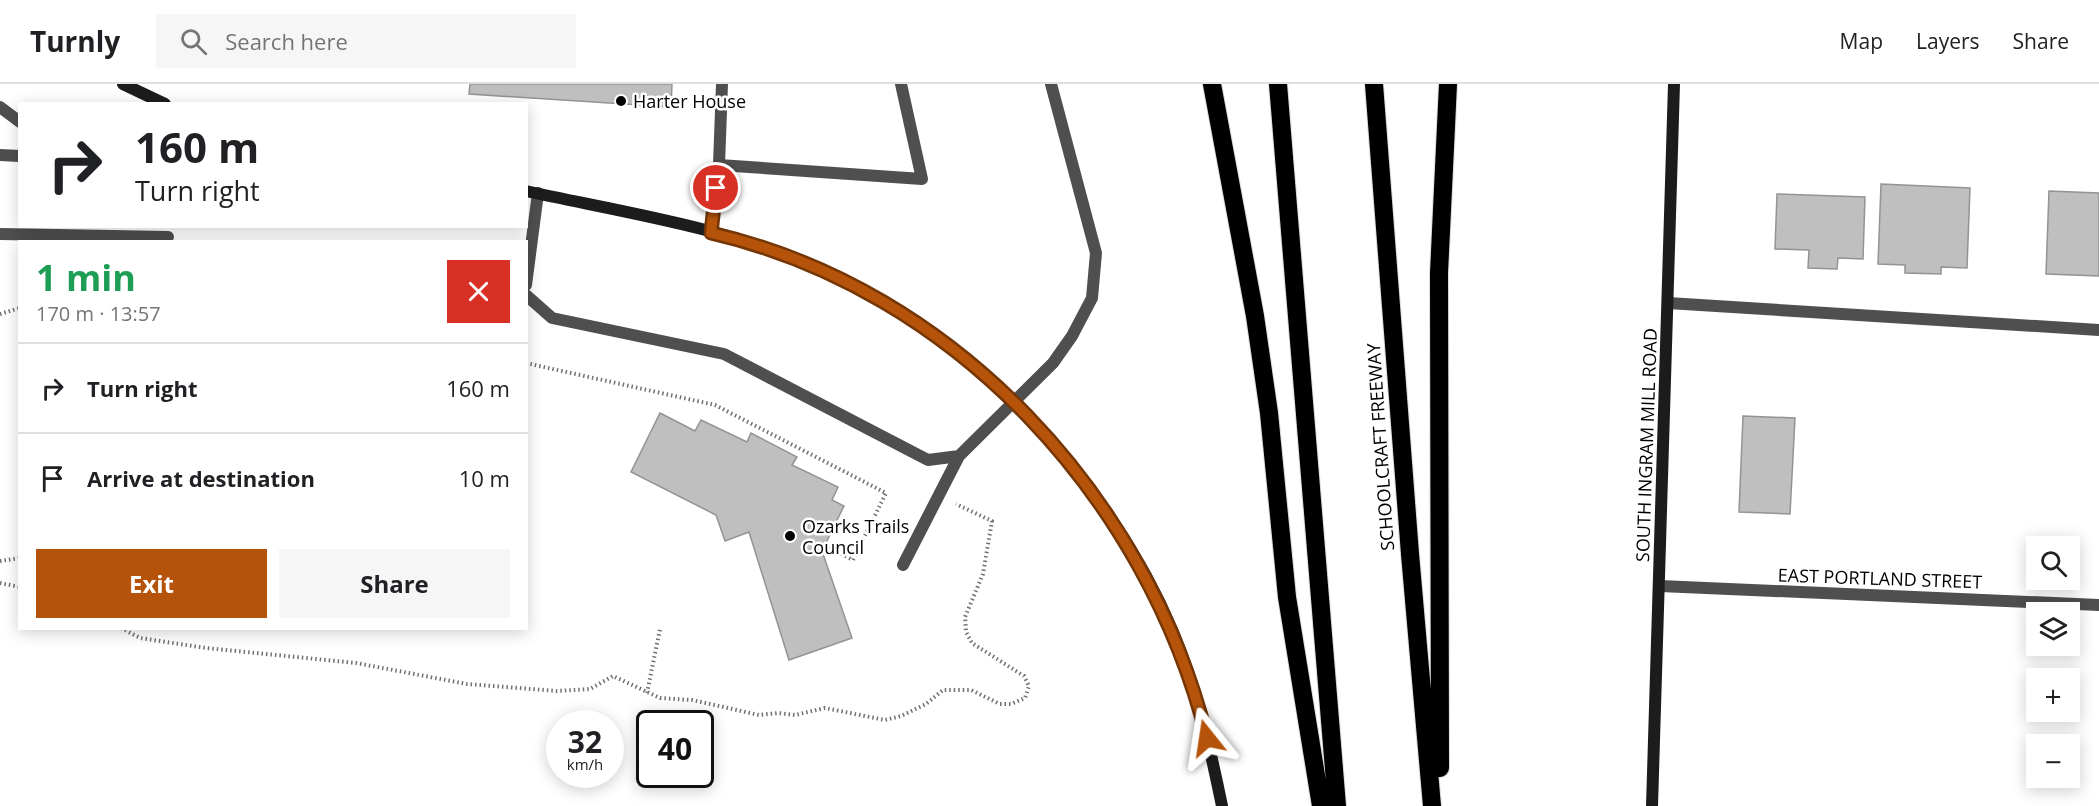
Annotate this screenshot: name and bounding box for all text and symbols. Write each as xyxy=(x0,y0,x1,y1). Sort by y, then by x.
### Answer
search box xyxy=(156,14,576,68)
text: Turnly xyxy=(30,22,120,60)
icon: search xyxy=(177,25,210,58)
text: Search here xyxy=(225,26,348,56)
text: Map xyxy=(1840,27,1883,55)
text: Layers xyxy=(1916,27,1980,55)
text: Share xyxy=(2013,27,2069,55)
place label: Harter House xyxy=(633,89,746,113)
marker: Harter House xyxy=(614,94,628,108)
text: 160 m xyxy=(135,118,259,175)
icon: right xyxy=(36,126,114,204)
pin xyxy=(690,162,741,213)
icon: arrive xyxy=(699,171,732,204)
text: Turn right xyxy=(135,172,260,209)
text: 1 min xyxy=(36,253,136,302)
button: close xyxy=(447,260,510,323)
text: 170 m · 13:57 xyxy=(36,300,161,327)
street label: SOUTH INGRAM MILL ROAD xyxy=(1630,328,1662,562)
street label: SCHOOLCRAFT FREEWAY xyxy=(1361,341,1399,552)
icon: right xyxy=(36,372,69,405)
text: Turn right xyxy=(87,373,198,403)
text: 160 m xyxy=(446,373,510,403)
icon: arrive xyxy=(36,462,69,495)
text: Arrive at destination xyxy=(87,463,315,493)
text: 10 m xyxy=(459,463,510,493)
place label: Ozarks Trails Council xyxy=(802,514,909,559)
marker: Ozarks Trails Council xyxy=(783,529,797,543)
map controls xyxy=(2026,536,2080,788)
button: search xyxy=(2026,536,2080,590)
button: Exit xyxy=(36,549,267,618)
button: Share xyxy=(279,549,510,618)
street label: EAST PORTLAND STREET xyxy=(1777,562,1983,594)
button: layers xyxy=(2026,602,2080,656)
button: + xyxy=(2026,668,2080,722)
position arrow xyxy=(1175,706,1239,770)
speed limit sign: 40 xyxy=(636,710,714,788)
text: 32 xyxy=(568,721,602,762)
button: − xyxy=(2026,734,2080,788)
text: km/h xyxy=(567,754,603,774)

